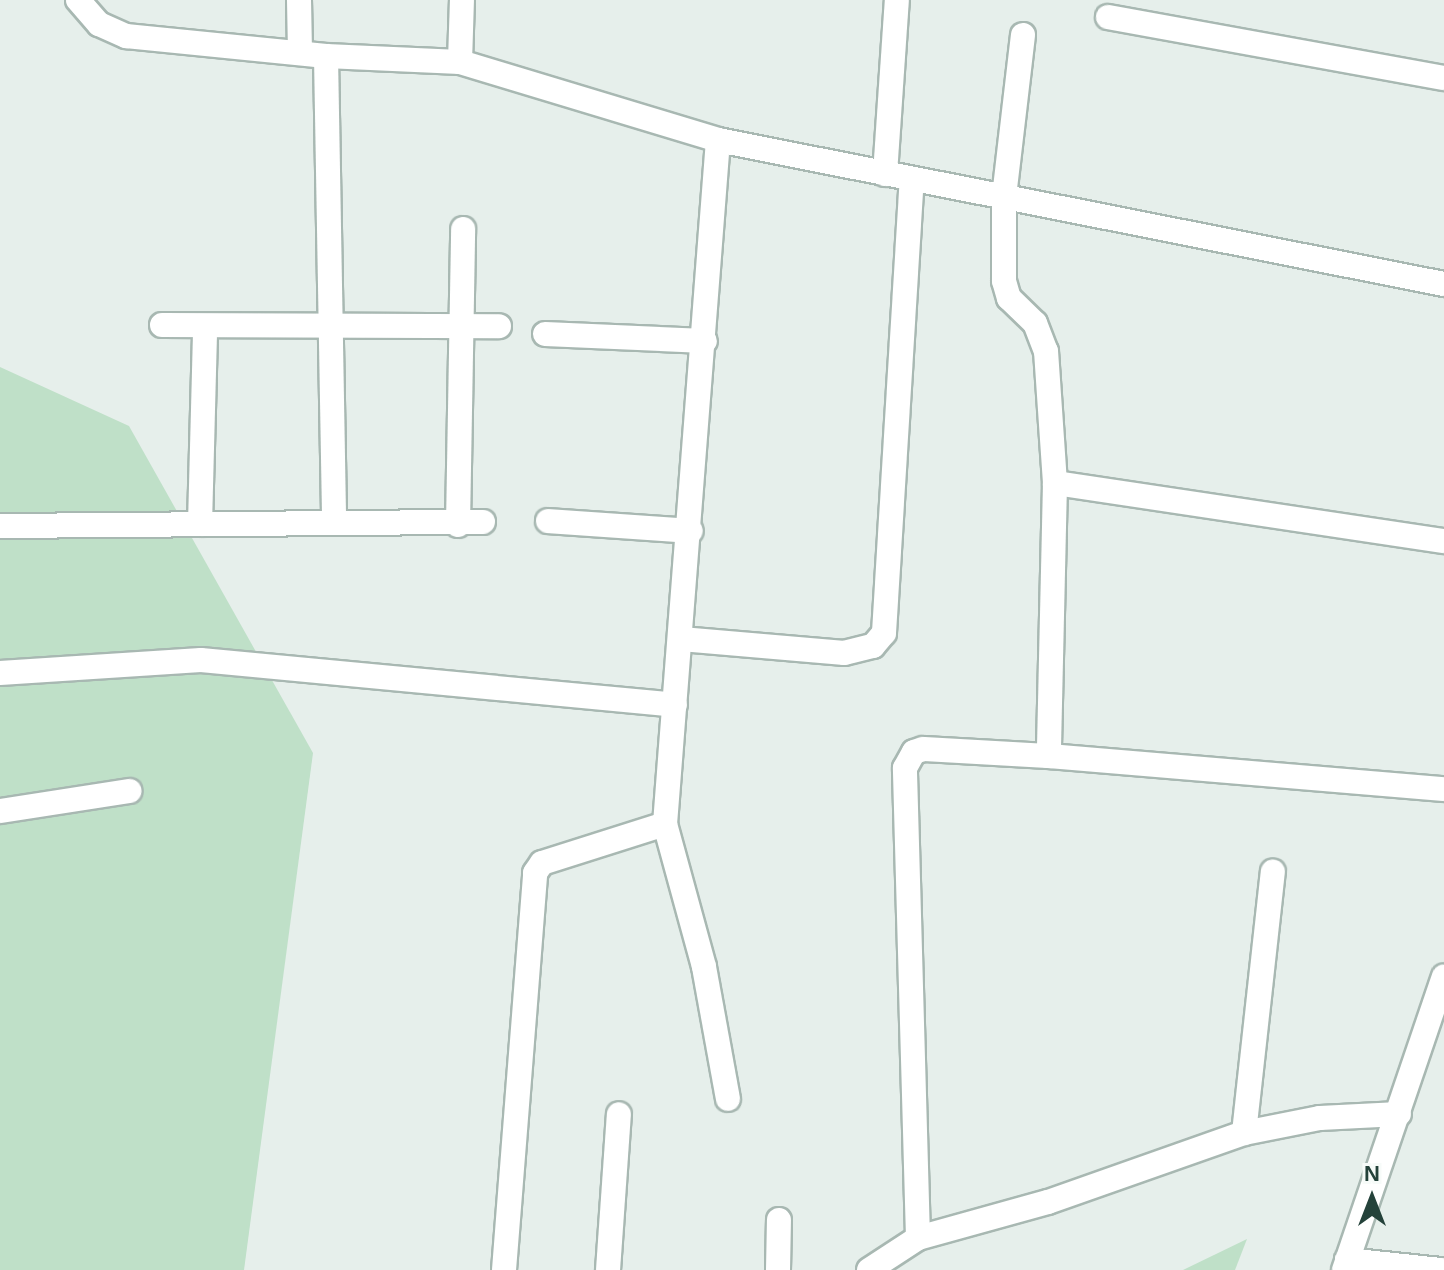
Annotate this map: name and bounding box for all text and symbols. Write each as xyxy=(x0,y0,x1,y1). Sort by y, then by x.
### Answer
north arrow xyxy=(1332,1158,1412,1238)
text: N xyxy=(1364,1161,1380,1186)

